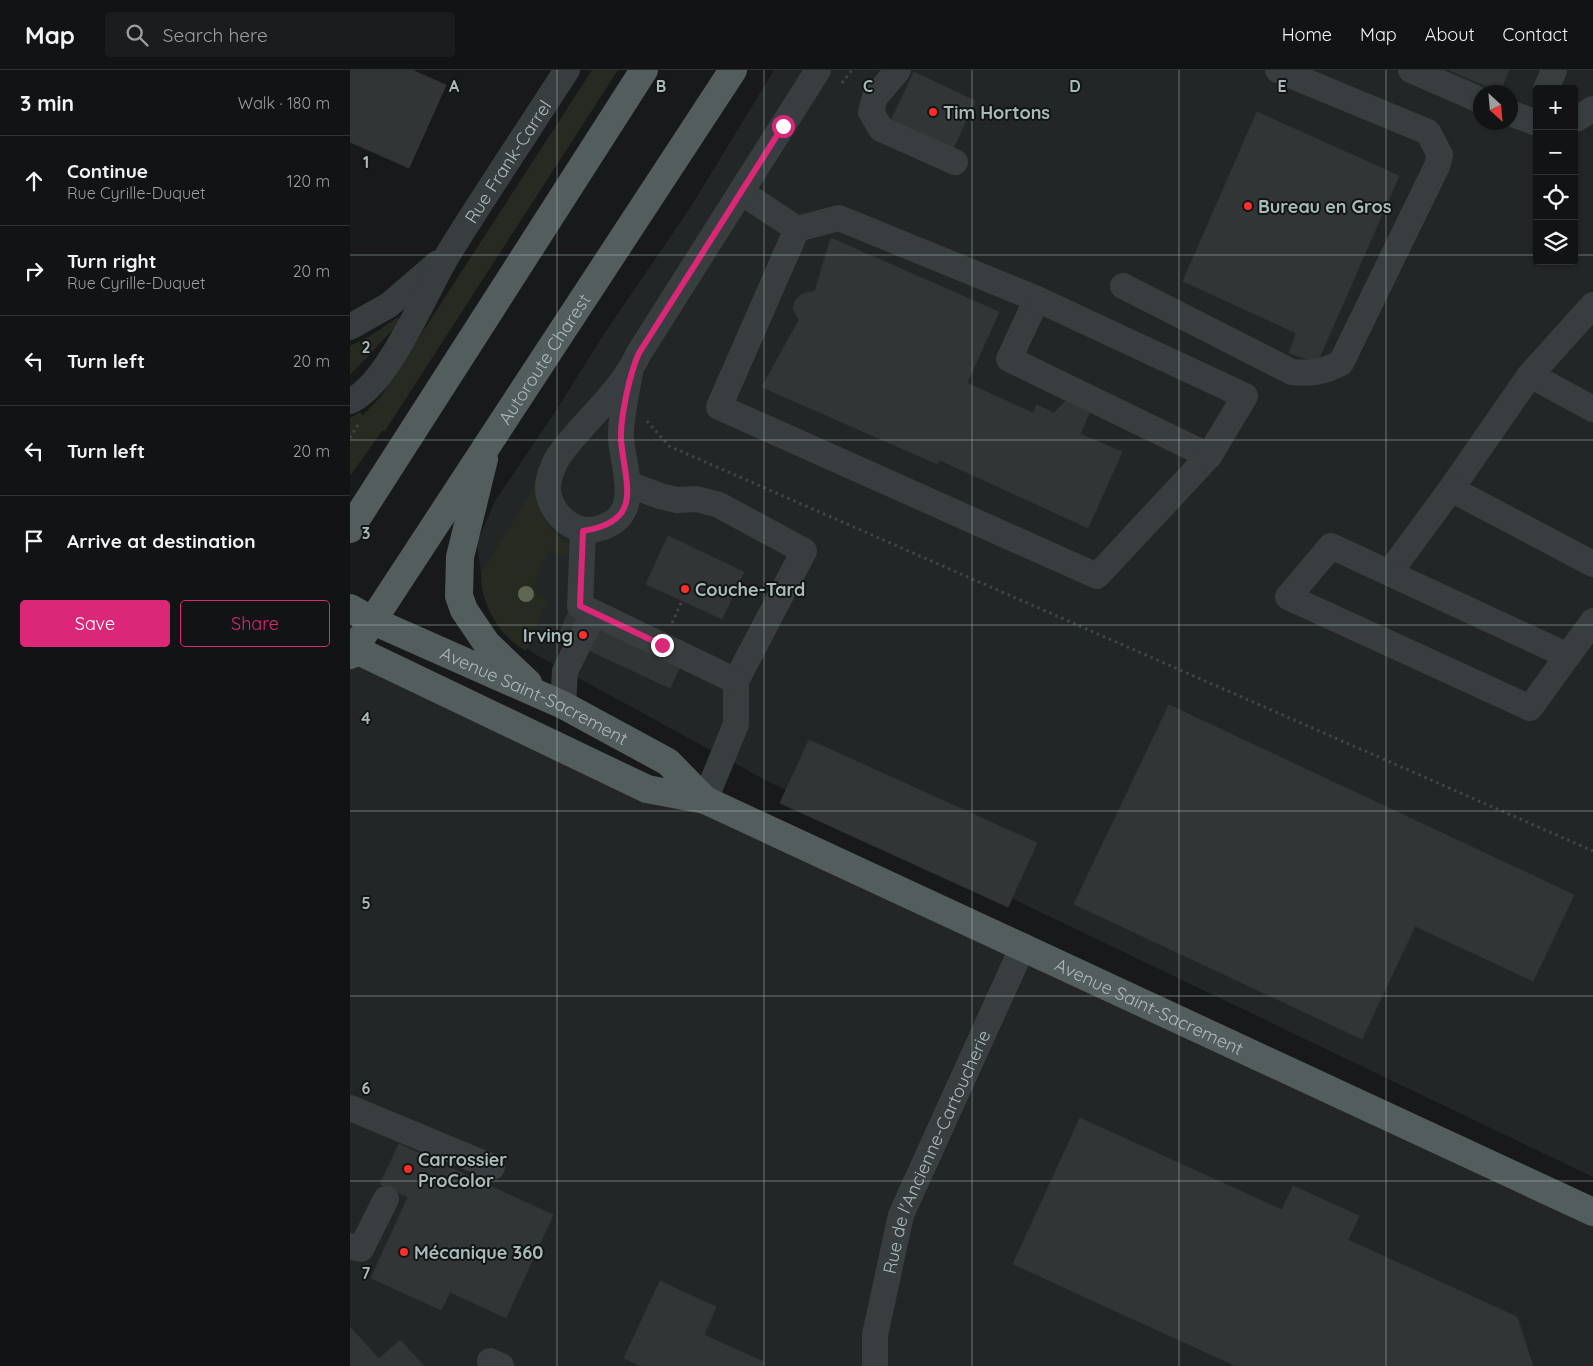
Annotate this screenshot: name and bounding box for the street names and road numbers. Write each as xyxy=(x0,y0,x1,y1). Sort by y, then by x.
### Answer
street label: Rue Frank-Carrel xyxy=(459,95,556,227)
street label: Autoroute Charest xyxy=(493,289,595,429)
street label: Avenue Saint-Sacrement xyxy=(437,641,632,750)
street label: Avenue Saint-Sacrement xyxy=(1051,953,1247,1060)
street label: Rue de l'Ancienne-Cartoucherie xyxy=(877,1026,995,1276)

